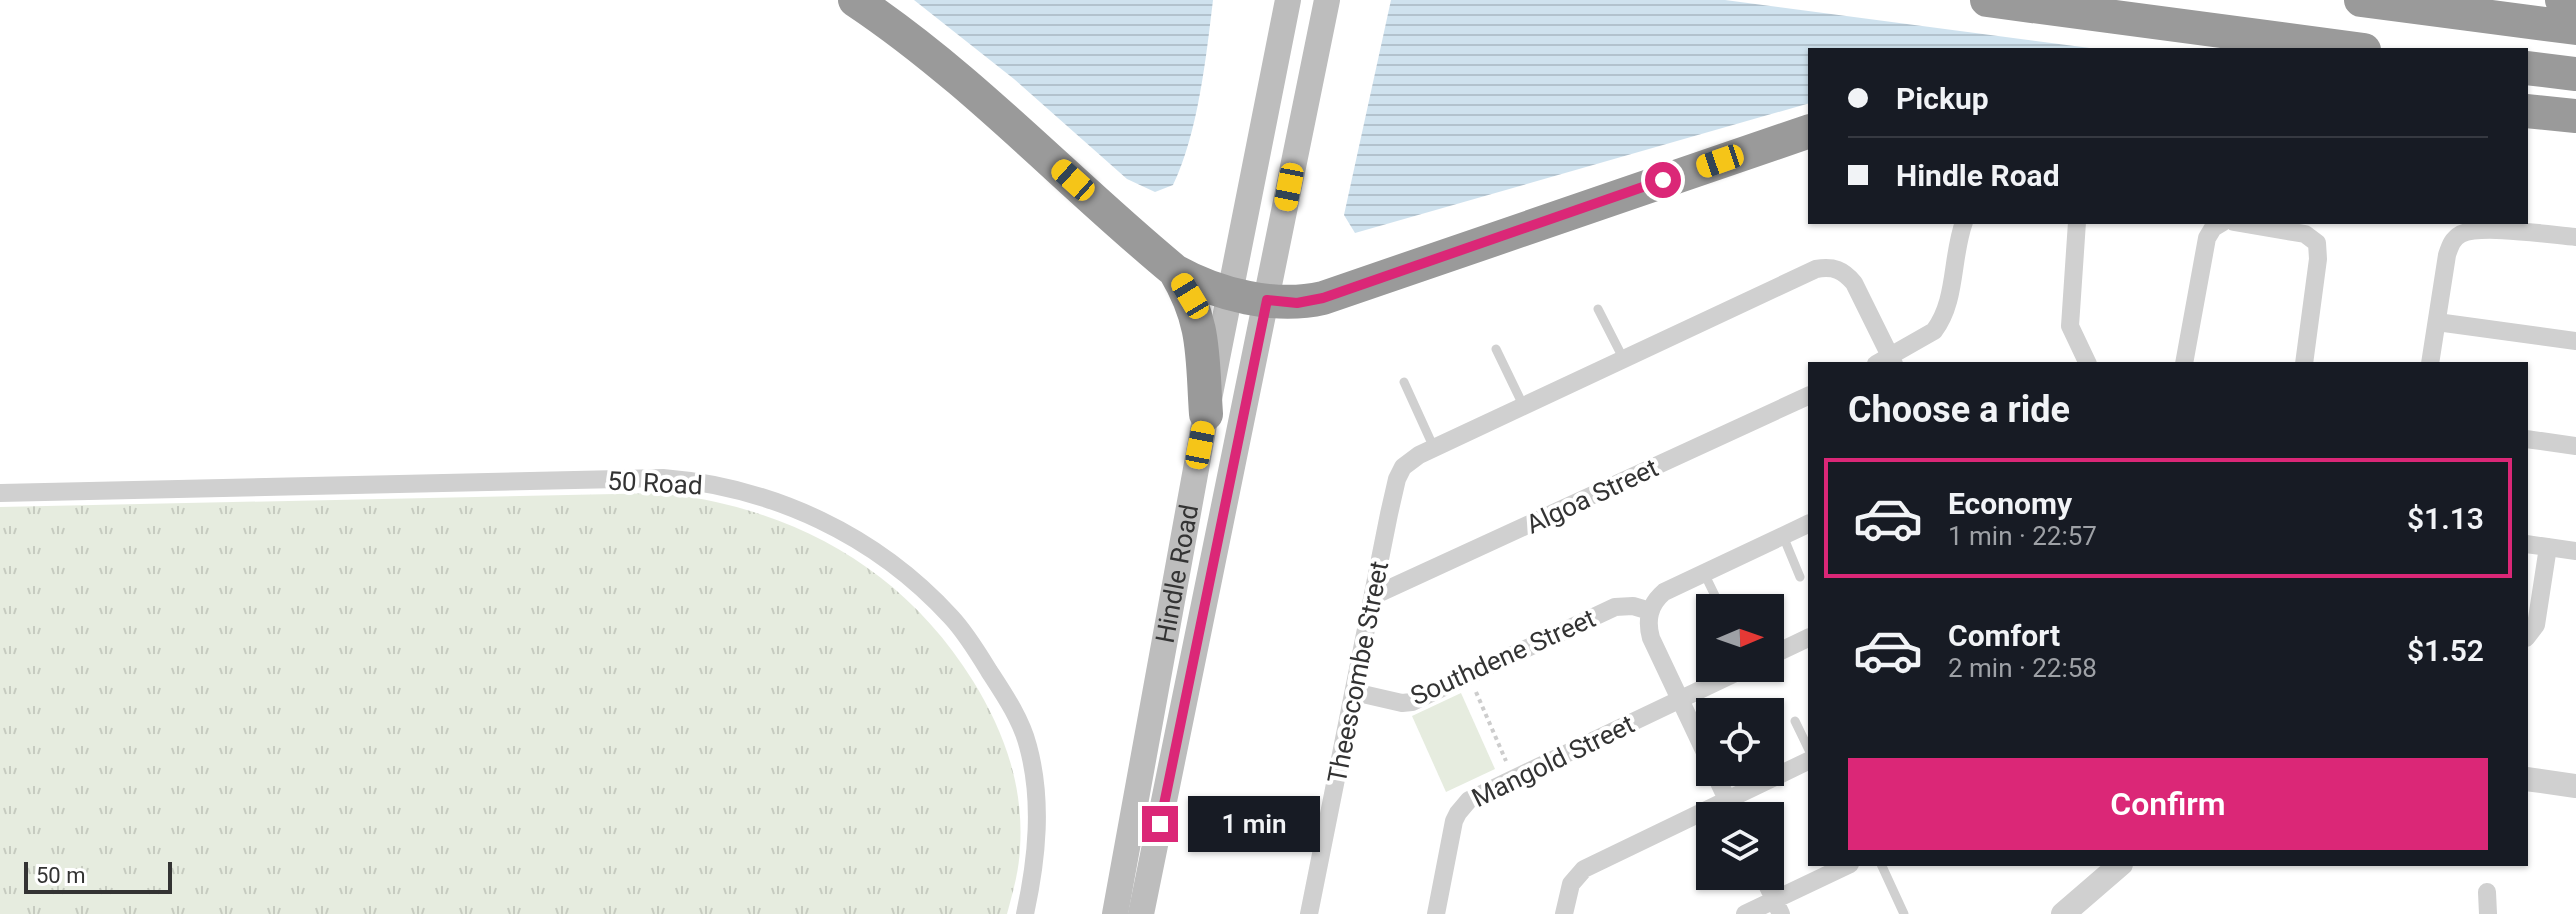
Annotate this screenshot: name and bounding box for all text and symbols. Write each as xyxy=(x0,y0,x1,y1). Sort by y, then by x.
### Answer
text: Pickup xyxy=(1896,81,1989,116)
car xyxy=(1693,142,1747,180)
car xyxy=(1047,155,1099,205)
text: Hindle Road xyxy=(1896,158,2060,193)
car xyxy=(1273,161,1305,213)
route start xyxy=(1645,162,1681,198)
car xyxy=(1167,269,1213,323)
text: Choose a ride xyxy=(1848,389,2070,431)
car xyxy=(1184,419,1216,471)
street label: Algoa Street xyxy=(1521,452,1663,540)
street label: 50 Road xyxy=(607,466,703,500)
icon: car xyxy=(1852,482,1924,554)
text: Economy xyxy=(1948,486,2072,521)
text: $1.13 xyxy=(2407,501,2484,536)
street label: Hindle Road xyxy=(1150,502,1204,645)
text: 1 min · 22:57 xyxy=(1948,521,2097,551)
street label: Theescombe Street xyxy=(1322,558,1394,786)
north arrow xyxy=(1696,594,1784,682)
map controls xyxy=(1696,594,1784,890)
street label: Southdene Street xyxy=(1406,603,1600,711)
icon: car xyxy=(1852,614,1924,686)
text: Comfort xyxy=(1948,618,2060,653)
text: $1.52 xyxy=(2407,633,2484,668)
text: 2 min · 22:58 xyxy=(1948,653,2097,683)
button: locate xyxy=(1696,698,1784,786)
street label: Mangold Street xyxy=(1467,709,1639,813)
button: Confirm xyxy=(1848,758,2488,850)
callout: 1 min xyxy=(1188,796,1320,852)
button: layers xyxy=(1696,802,1784,890)
route end xyxy=(1142,806,1178,842)
text: 1 min xyxy=(1221,809,1287,839)
scale bar xyxy=(24,858,172,894)
text: 50 m xyxy=(36,863,85,888)

